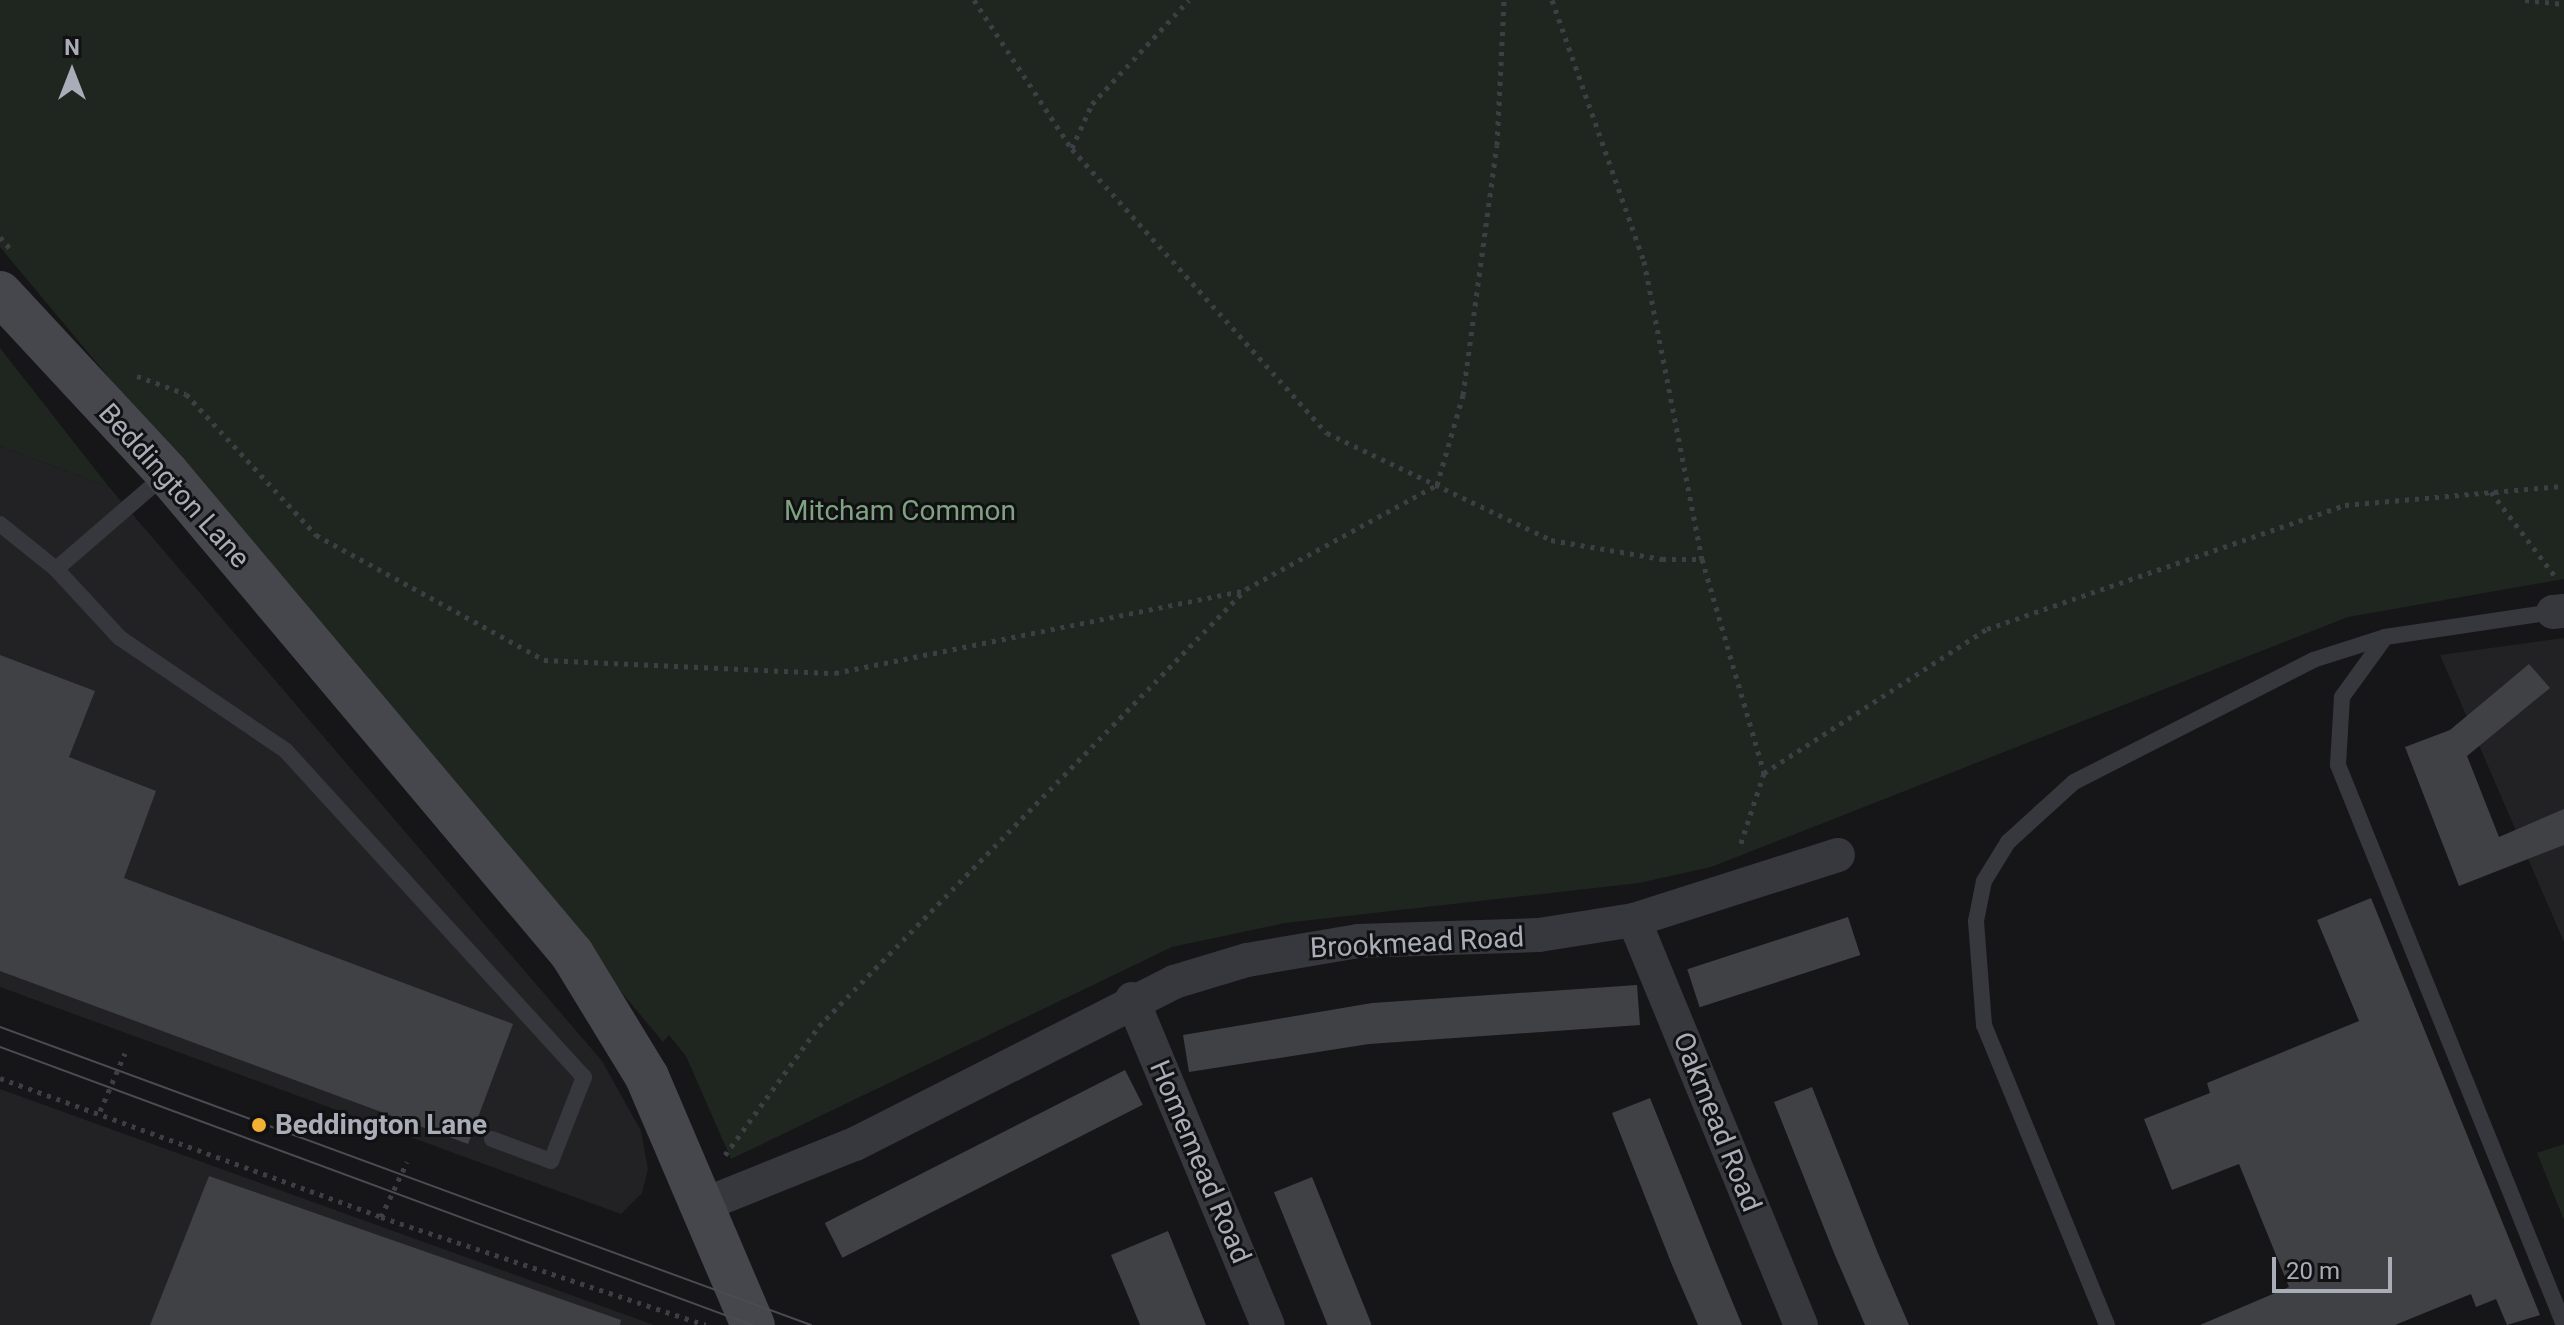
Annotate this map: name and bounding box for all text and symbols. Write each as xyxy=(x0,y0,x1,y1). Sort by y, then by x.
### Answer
north arrow xyxy=(32,32,112,112)
text: N xyxy=(64,35,80,60)
street label: Beddington Lane xyxy=(91,397,257,575)
park label: Mitcham Common xyxy=(784,494,1016,528)
street label: Brookmead Road xyxy=(1309,921,1525,965)
street label: Oakmead Road xyxy=(1666,1027,1768,1217)
street label: Homemead Road xyxy=(1142,1056,1258,1268)
place label: Beddington Lane xyxy=(275,1108,487,1142)
marker: Beddington Lane xyxy=(250,1116,268,1134)
scale bar xyxy=(2276,1241,2396,1291)
text: 20 m xyxy=(2286,1257,2340,1285)

